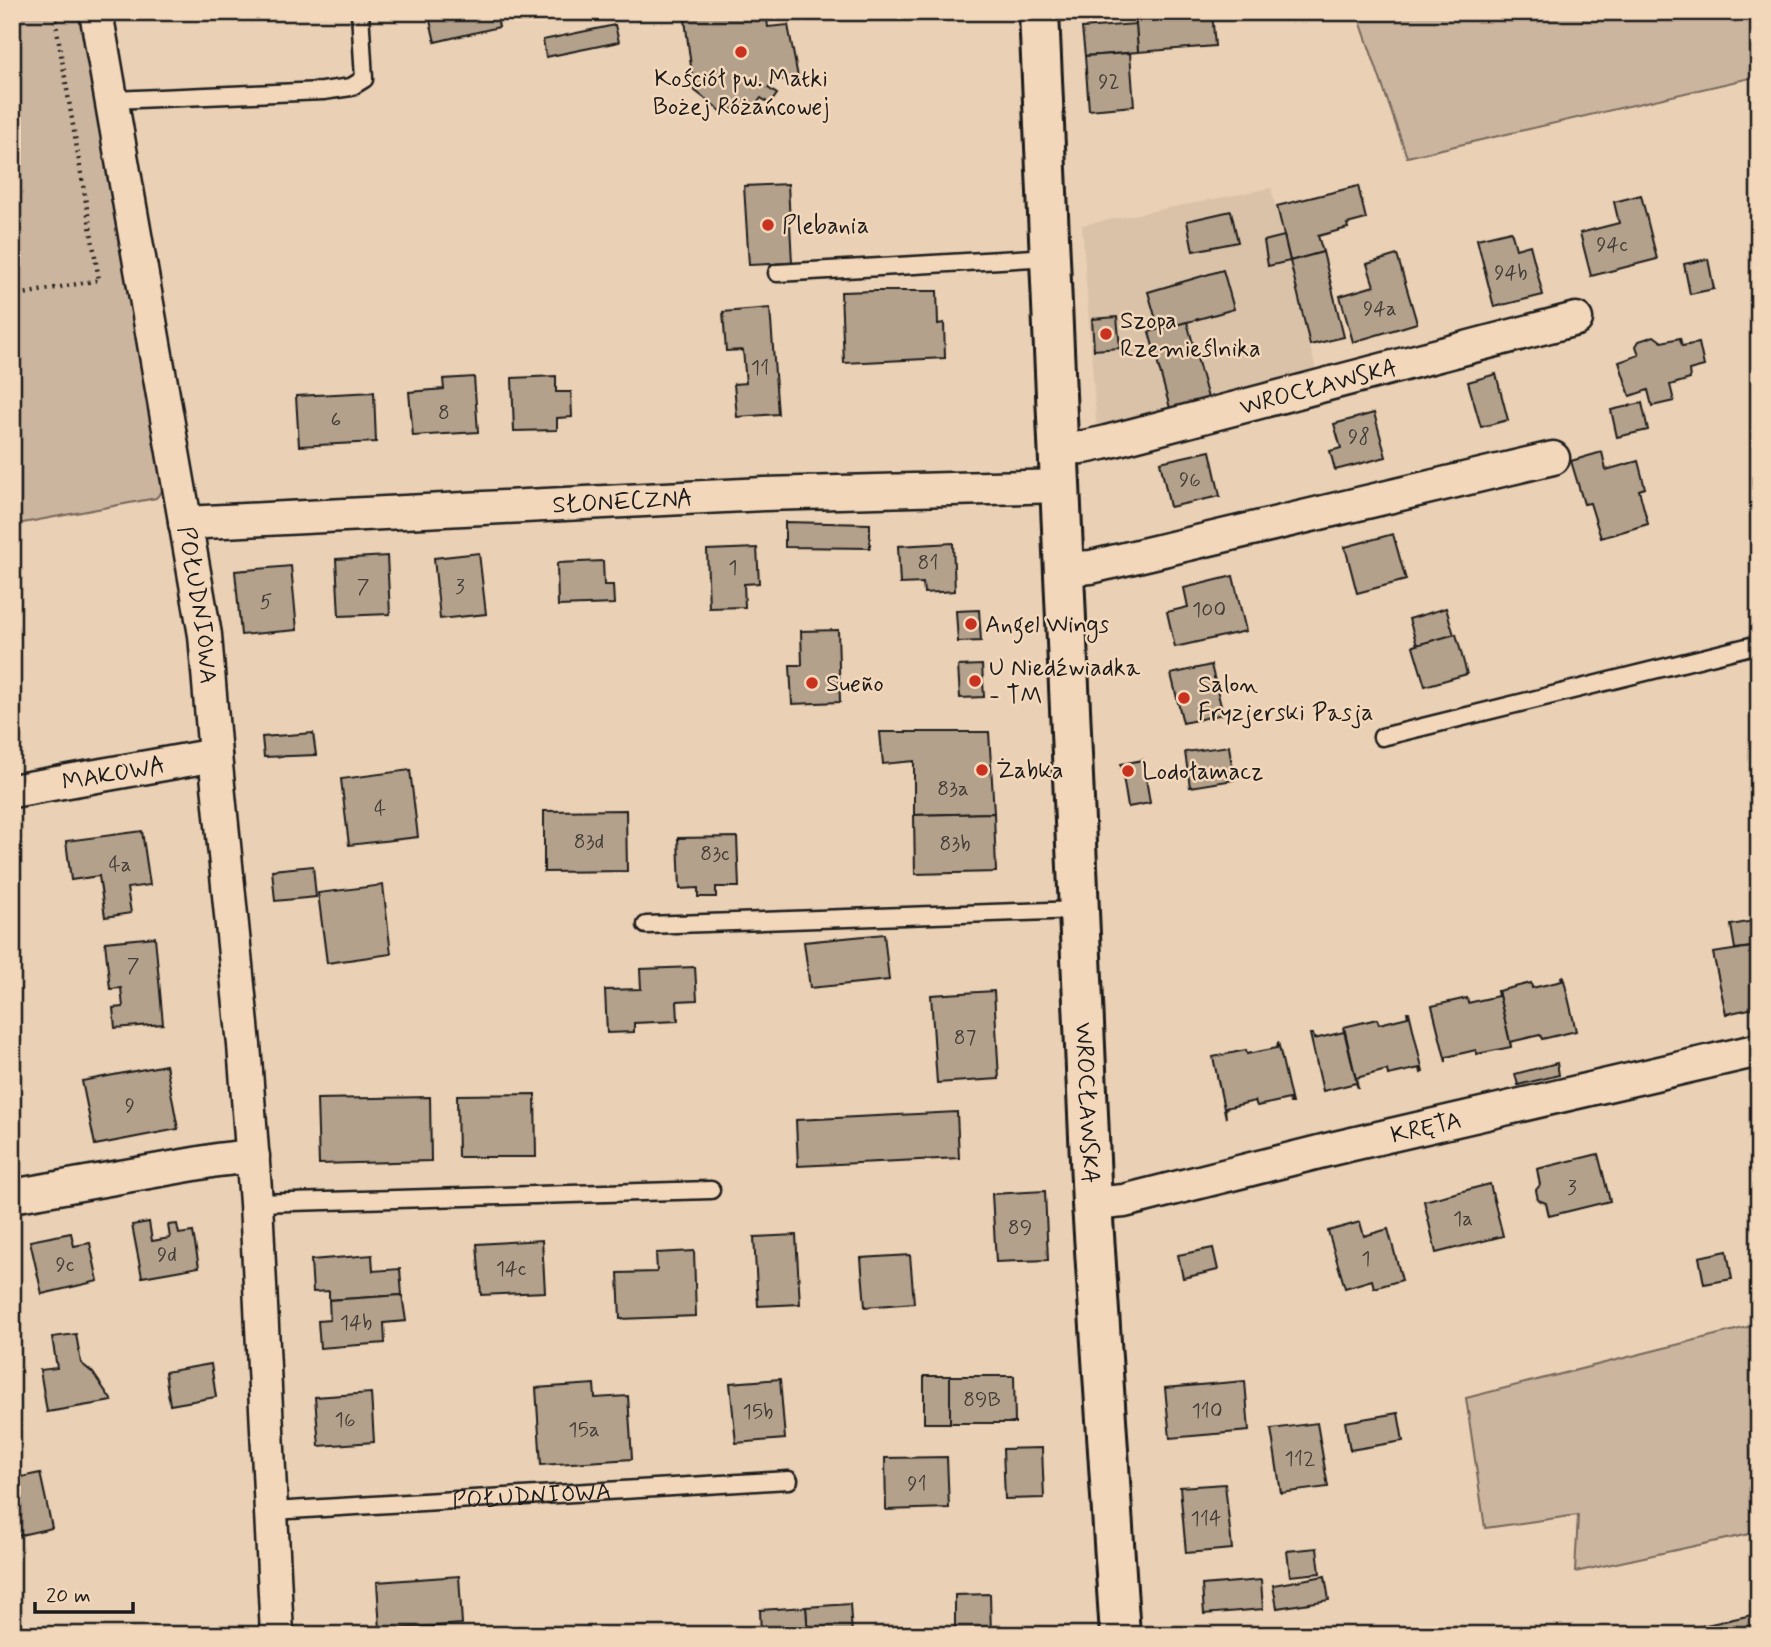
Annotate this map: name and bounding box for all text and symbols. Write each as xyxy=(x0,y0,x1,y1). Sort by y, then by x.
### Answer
marker: Kościół pw. Matki Bożej Różańcowej xyxy=(733,44,749,60)
place label: Kościół pw. Matki Bożej Różańcowej xyxy=(653,64,829,123)
house number: 92 xyxy=(1098,68,1120,96)
place label: Plebania xyxy=(782,211,869,242)
marker: Plebania xyxy=(760,217,776,233)
house number: 94c xyxy=(1596,231,1628,259)
house number: 94b xyxy=(1494,259,1528,287)
house number: 94a xyxy=(1363,295,1397,323)
place label: Szopa Rzemieślnika xyxy=(1120,306,1261,365)
marker: Szopa Rzemieślnika xyxy=(1098,326,1114,342)
street label: WROCŁAWSKA xyxy=(1237,353,1401,423)
house number: 11 xyxy=(751,354,769,382)
house number: 8 xyxy=(438,399,450,427)
house number: 6 xyxy=(331,406,341,434)
house number: 98 xyxy=(1348,423,1370,451)
house number: 96 xyxy=(1179,466,1201,494)
street label: SŁONECZNA xyxy=(552,484,694,522)
street label: POŁUDNIOWA xyxy=(169,524,223,685)
house number: 81 xyxy=(918,549,938,577)
house number: 1 xyxy=(728,554,738,582)
house number: 7 xyxy=(357,573,370,601)
house number: 3 xyxy=(455,573,465,601)
house number: 5 xyxy=(260,588,272,616)
house number: 100 xyxy=(1192,596,1226,624)
place label: Angel Wings xyxy=(985,610,1110,644)
marker: Angel Wings xyxy=(963,616,979,632)
place label: U Niedźwiadka - TM xyxy=(989,653,1141,712)
place label: Sueño xyxy=(826,669,884,700)
place label: Salon Fryzjerski Pasja xyxy=(1198,670,1374,729)
marker: U Niedźwiadka - TM xyxy=(967,673,983,689)
marker: Sueño xyxy=(804,675,820,691)
marker: Salon Fryzjerski Pasja xyxy=(1176,690,1192,706)
street label: MAKOWA xyxy=(60,750,168,799)
place label: Żabka xyxy=(996,756,1064,787)
place label: Lodołamacz xyxy=(1142,757,1263,788)
marker: Żabka xyxy=(974,762,990,778)
marker: Lodołamacz xyxy=(1120,763,1136,779)
house number: 83a xyxy=(937,775,969,803)
house number: 4 xyxy=(374,795,386,823)
house number: 83d xyxy=(574,828,604,856)
house number: 83b xyxy=(939,830,971,858)
house number: 83c xyxy=(700,840,730,868)
house number: 4a xyxy=(108,851,132,879)
house number: 7 xyxy=(127,952,140,980)
street label: WROCŁAWSKA xyxy=(1067,1022,1105,1184)
house number: 87 xyxy=(954,1024,976,1052)
house number: 9 xyxy=(125,1092,135,1120)
street label: KRĘTA xyxy=(1388,1105,1465,1152)
house number: 3 xyxy=(1567,1174,1577,1202)
house number: 1a xyxy=(1453,1205,1473,1233)
house number: 89 xyxy=(1008,1214,1032,1242)
house number: 9d xyxy=(157,1241,177,1269)
house number: 1 xyxy=(1361,1245,1371,1273)
house number: 9c xyxy=(56,1251,74,1279)
house number: 14c xyxy=(496,1255,526,1283)
house number: 14b xyxy=(340,1309,372,1337)
house number: 89B xyxy=(963,1386,1001,1414)
house number: 110 xyxy=(1191,1397,1223,1425)
house number: 15b xyxy=(743,1398,773,1426)
house number: 16 xyxy=(335,1406,356,1434)
house number: 15a xyxy=(568,1416,600,1444)
house number: 112 xyxy=(1285,1445,1315,1473)
house number: 91 xyxy=(907,1470,927,1498)
street label: POŁUDNIOWA xyxy=(451,1477,612,1517)
house number: 114 xyxy=(1191,1505,1221,1533)
scale bar xyxy=(35,1570,133,1614)
text: 20 m xyxy=(46,1582,91,1610)

